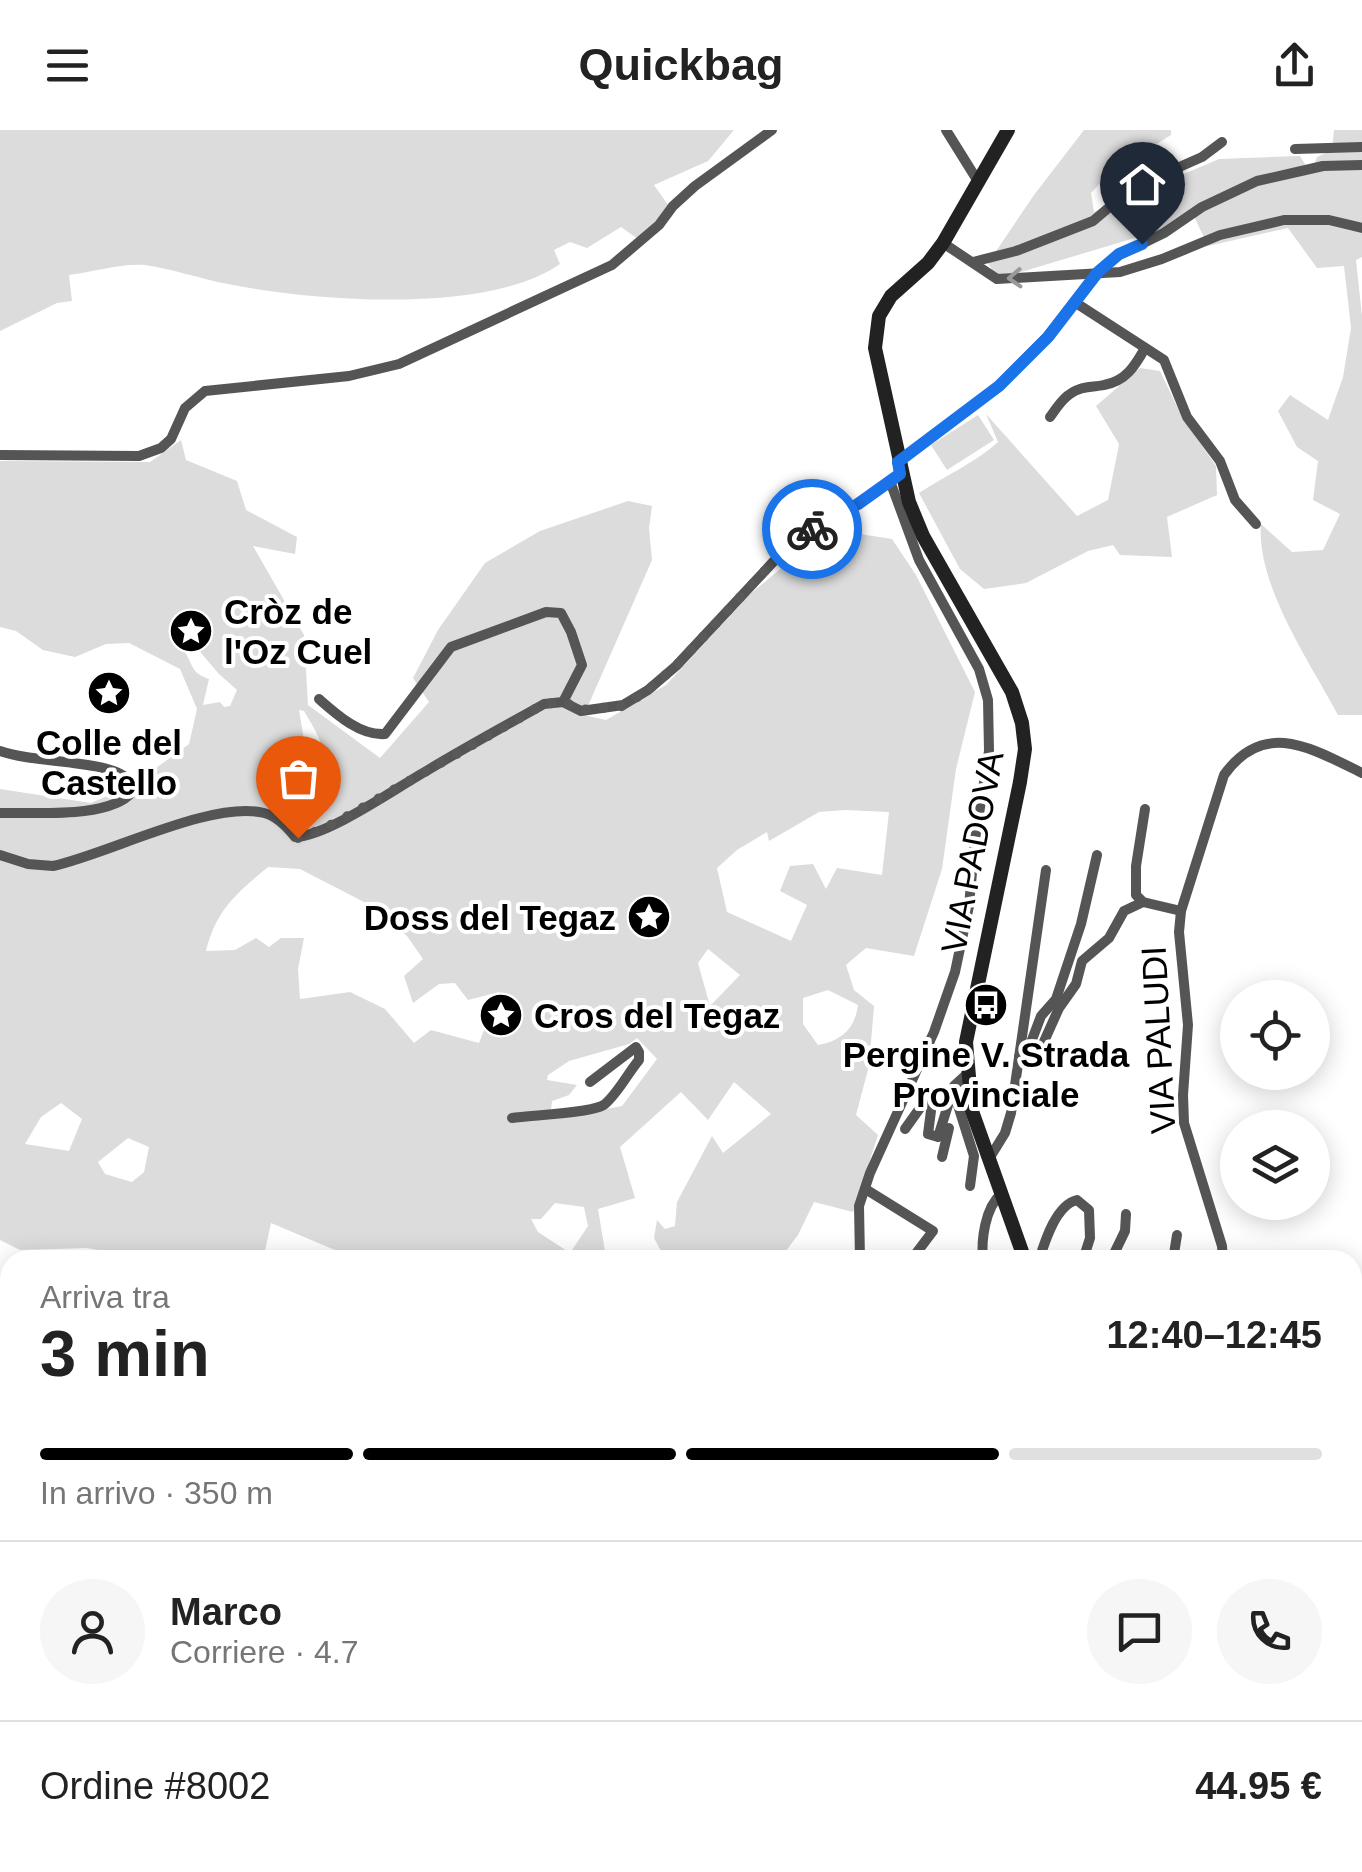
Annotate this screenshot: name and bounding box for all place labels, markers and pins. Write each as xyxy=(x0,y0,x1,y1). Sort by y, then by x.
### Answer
pin xyxy=(1100,142,1185,245)
place label: Cròz de l'Oz Cuel xyxy=(224,592,372,671)
place icon: Cròz de l'Oz Cuel xyxy=(168,608,214,654)
place icon: Colle del Castello xyxy=(86,670,132,716)
place label: Colle del Castello xyxy=(36,723,182,802)
pin xyxy=(256,736,341,839)
place icon: Doss del Tegaz xyxy=(626,894,672,940)
place label: Doss del Tegaz xyxy=(364,898,616,937)
bus stop icon: Pergine V. Strada Provinciale xyxy=(963,982,1009,1028)
place icon: Cros del Tegaz xyxy=(478,992,524,1038)
place label: Cros del Tegaz xyxy=(534,996,780,1035)
place label: Pergine V. Strada Provinciale xyxy=(843,1035,1130,1114)

